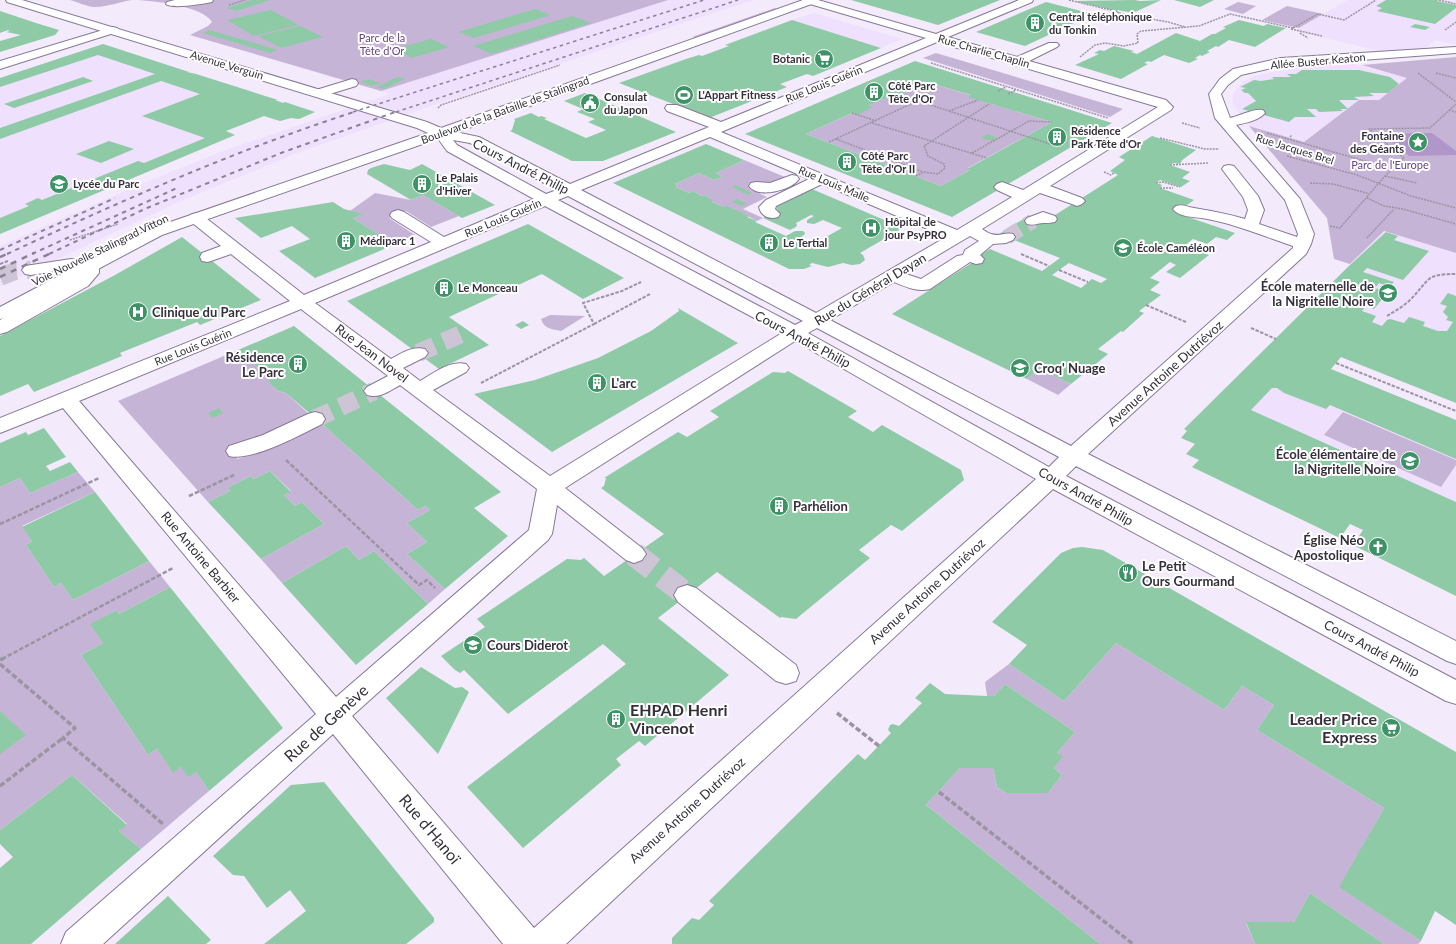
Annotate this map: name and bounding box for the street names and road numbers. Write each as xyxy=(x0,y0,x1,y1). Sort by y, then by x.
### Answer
street label: Rue Charlie Chaplin xyxy=(937,31,1031,70)
street label: Avenue Verguin xyxy=(189,47,265,82)
street label: Allée Buster Keaton xyxy=(1270,50,1366,71)
street label: Rue Louis Guérin xyxy=(783,62,864,105)
street label: Boulevard de la Bataille de Stalingrad xyxy=(419,73,591,146)
street label: Rue Jacques Brel xyxy=(1255,130,1336,167)
street label: Cours André Philip xyxy=(470,135,572,197)
street label: Rue Louis Malle xyxy=(797,163,872,204)
street label: Rue Louis Guérin xyxy=(463,196,543,240)
street label: Voie Nouvelle Stalingrad Vitton xyxy=(30,211,170,288)
street label: Rue du Général Dayan xyxy=(811,249,929,329)
street label: Cours André Philip xyxy=(752,307,854,371)
street label: Avenue Antoine Dutriévoz xyxy=(1104,317,1226,429)
street label: Rue Jean Novel xyxy=(332,320,412,386)
street label: Rue Louis Guérin xyxy=(152,325,233,368)
street label: Cours André Philip xyxy=(1036,463,1136,529)
street label: Rue Antoine Barbier xyxy=(158,508,244,606)
street label: Avenue Antoine Dutriévoz xyxy=(866,535,988,647)
street label: Cours André Philip xyxy=(1321,616,1423,680)
street label: Rue de Genève xyxy=(280,680,372,765)
street label: Avenue Antoine Dutriévoz xyxy=(626,754,748,866)
street label: Rue d'Hanoï xyxy=(396,790,466,868)

